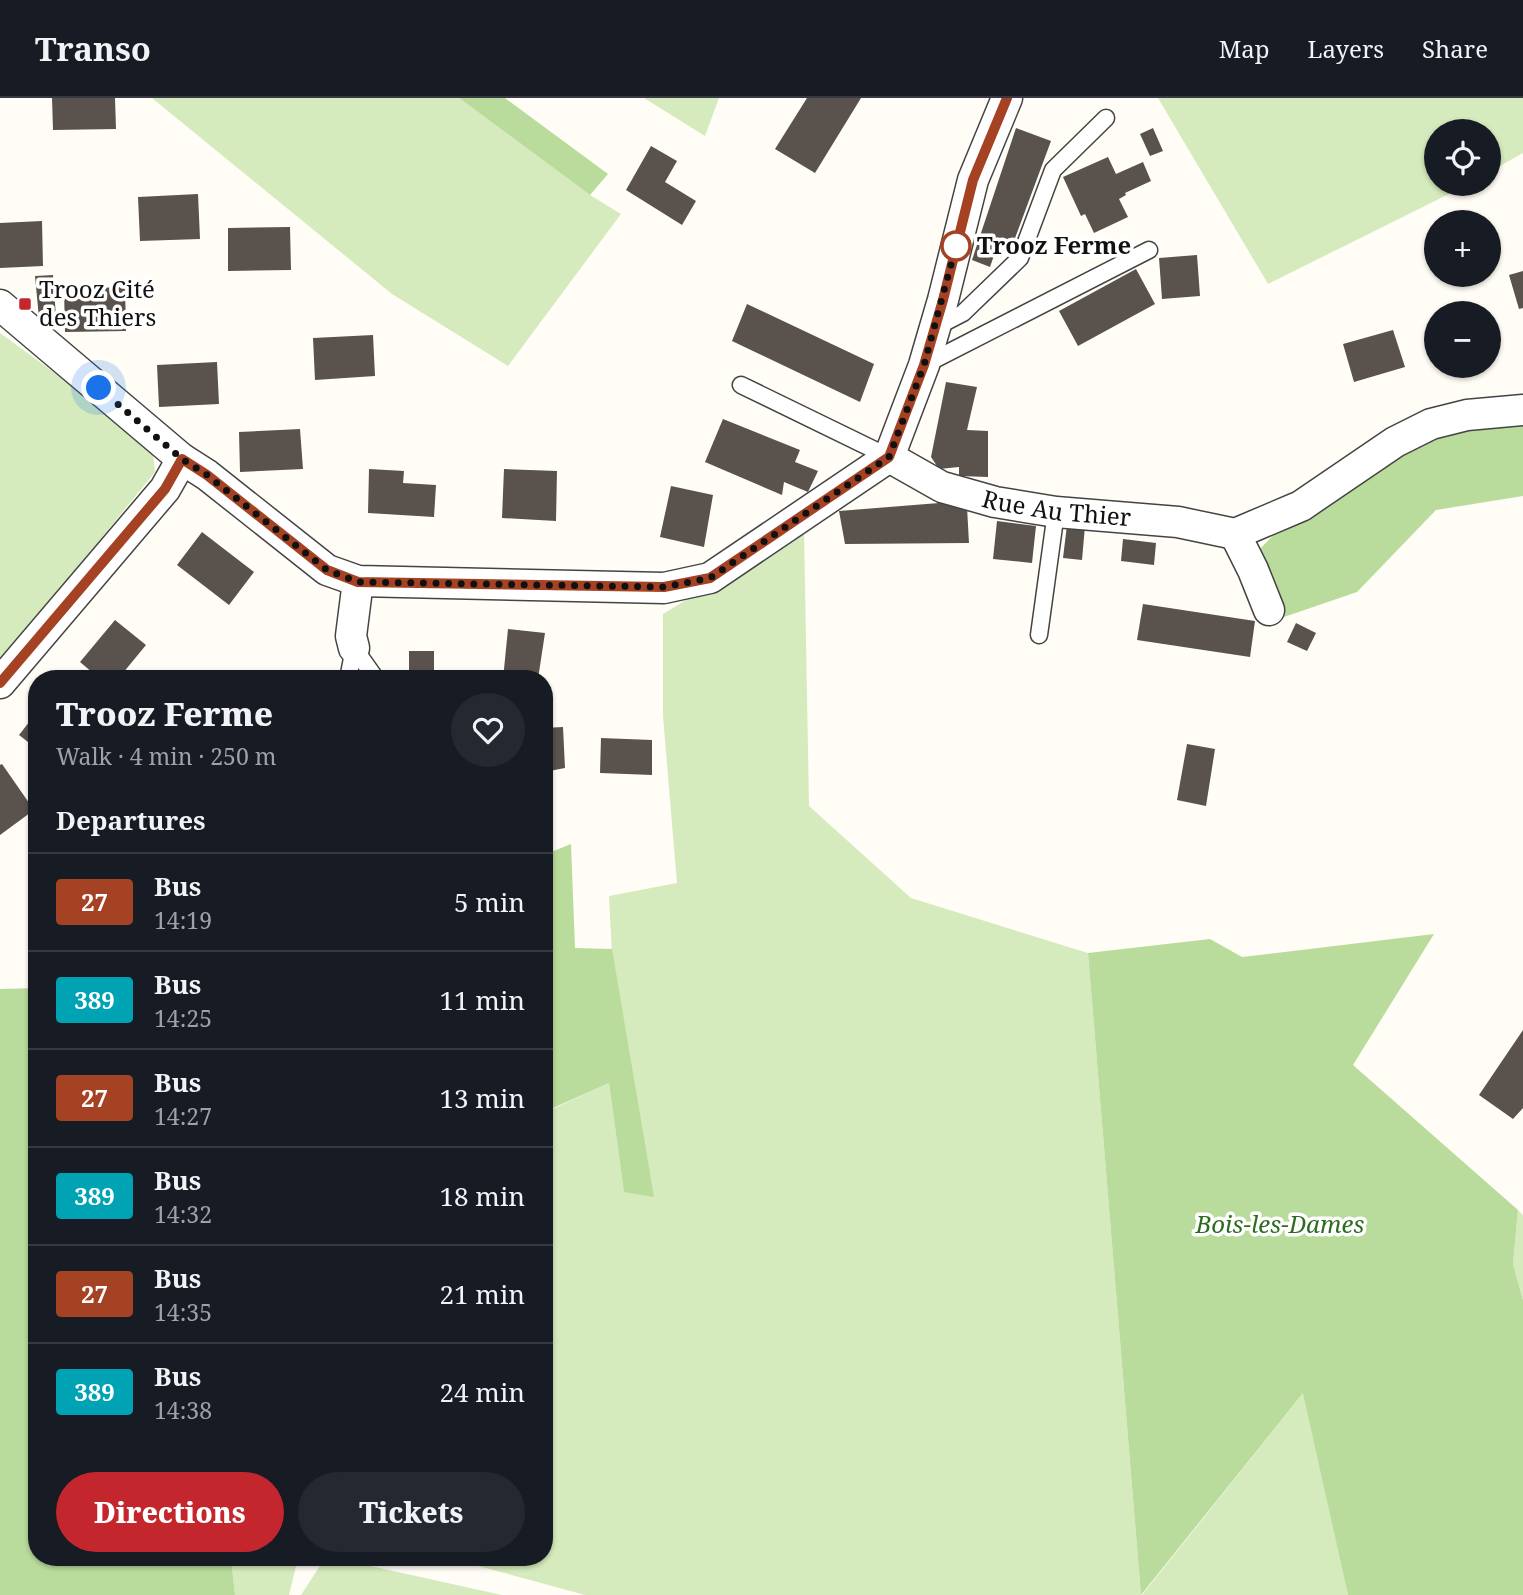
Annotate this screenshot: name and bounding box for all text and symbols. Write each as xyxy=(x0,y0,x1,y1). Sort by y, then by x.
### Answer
text: Transo xyxy=(35,26,151,71)
text: Map xyxy=(1219,32,1270,65)
text: Layers xyxy=(1308,32,1384,65)
text: Share xyxy=(1422,32,1488,65)
map controls xyxy=(1424,119,1501,378)
button: locate xyxy=(1424,119,1501,196)
button: + xyxy=(1424,210,1501,287)
place label: Trooz Ferme xyxy=(977,228,1131,261)
marker: Trooz Ferme xyxy=(941,231,971,261)
place label: Trooz Cité des Thiers xyxy=(39,272,156,333)
marker: Trooz Cité des Thiers xyxy=(17,296,33,312)
button: − xyxy=(1424,301,1501,378)
your location xyxy=(81,370,116,405)
street label: Rue Au Thier xyxy=(978,481,1132,533)
text: Trooz Ferme xyxy=(56,691,273,736)
button: heart xyxy=(451,693,525,767)
text: Walk · 4 min · 250 m xyxy=(56,740,276,772)
text: Departures xyxy=(56,802,206,838)
text: Bus xyxy=(154,868,201,904)
text: 5 min xyxy=(454,884,525,920)
text: 27 xyxy=(81,885,108,918)
text: 14:19 xyxy=(154,904,212,936)
text: Bus xyxy=(154,966,201,1002)
text: 11 min xyxy=(440,982,525,1018)
text: 389 xyxy=(74,983,115,1016)
text: 14:25 xyxy=(154,1002,212,1034)
text: Bus xyxy=(154,1064,201,1100)
text: 13 min xyxy=(440,1080,525,1116)
text: 27 xyxy=(81,1081,108,1114)
text: 14:27 xyxy=(154,1100,212,1132)
text: Bus xyxy=(154,1162,201,1198)
text: 18 min xyxy=(440,1178,525,1214)
text: 389 xyxy=(74,1179,115,1212)
text: 14:32 xyxy=(154,1198,212,1230)
park label: Bois-les-Dames xyxy=(1195,1207,1364,1240)
text: Bus xyxy=(154,1260,201,1296)
text: 21 min xyxy=(440,1276,525,1312)
text: 27 xyxy=(81,1277,108,1310)
text: 14:35 xyxy=(154,1296,212,1328)
text: Bus xyxy=(154,1358,201,1394)
text: 24 min xyxy=(440,1374,525,1410)
text: 389 xyxy=(74,1375,115,1408)
text: 14:38 xyxy=(154,1394,212,1426)
button: Directions xyxy=(56,1472,284,1552)
button: Tickets xyxy=(298,1472,525,1552)

